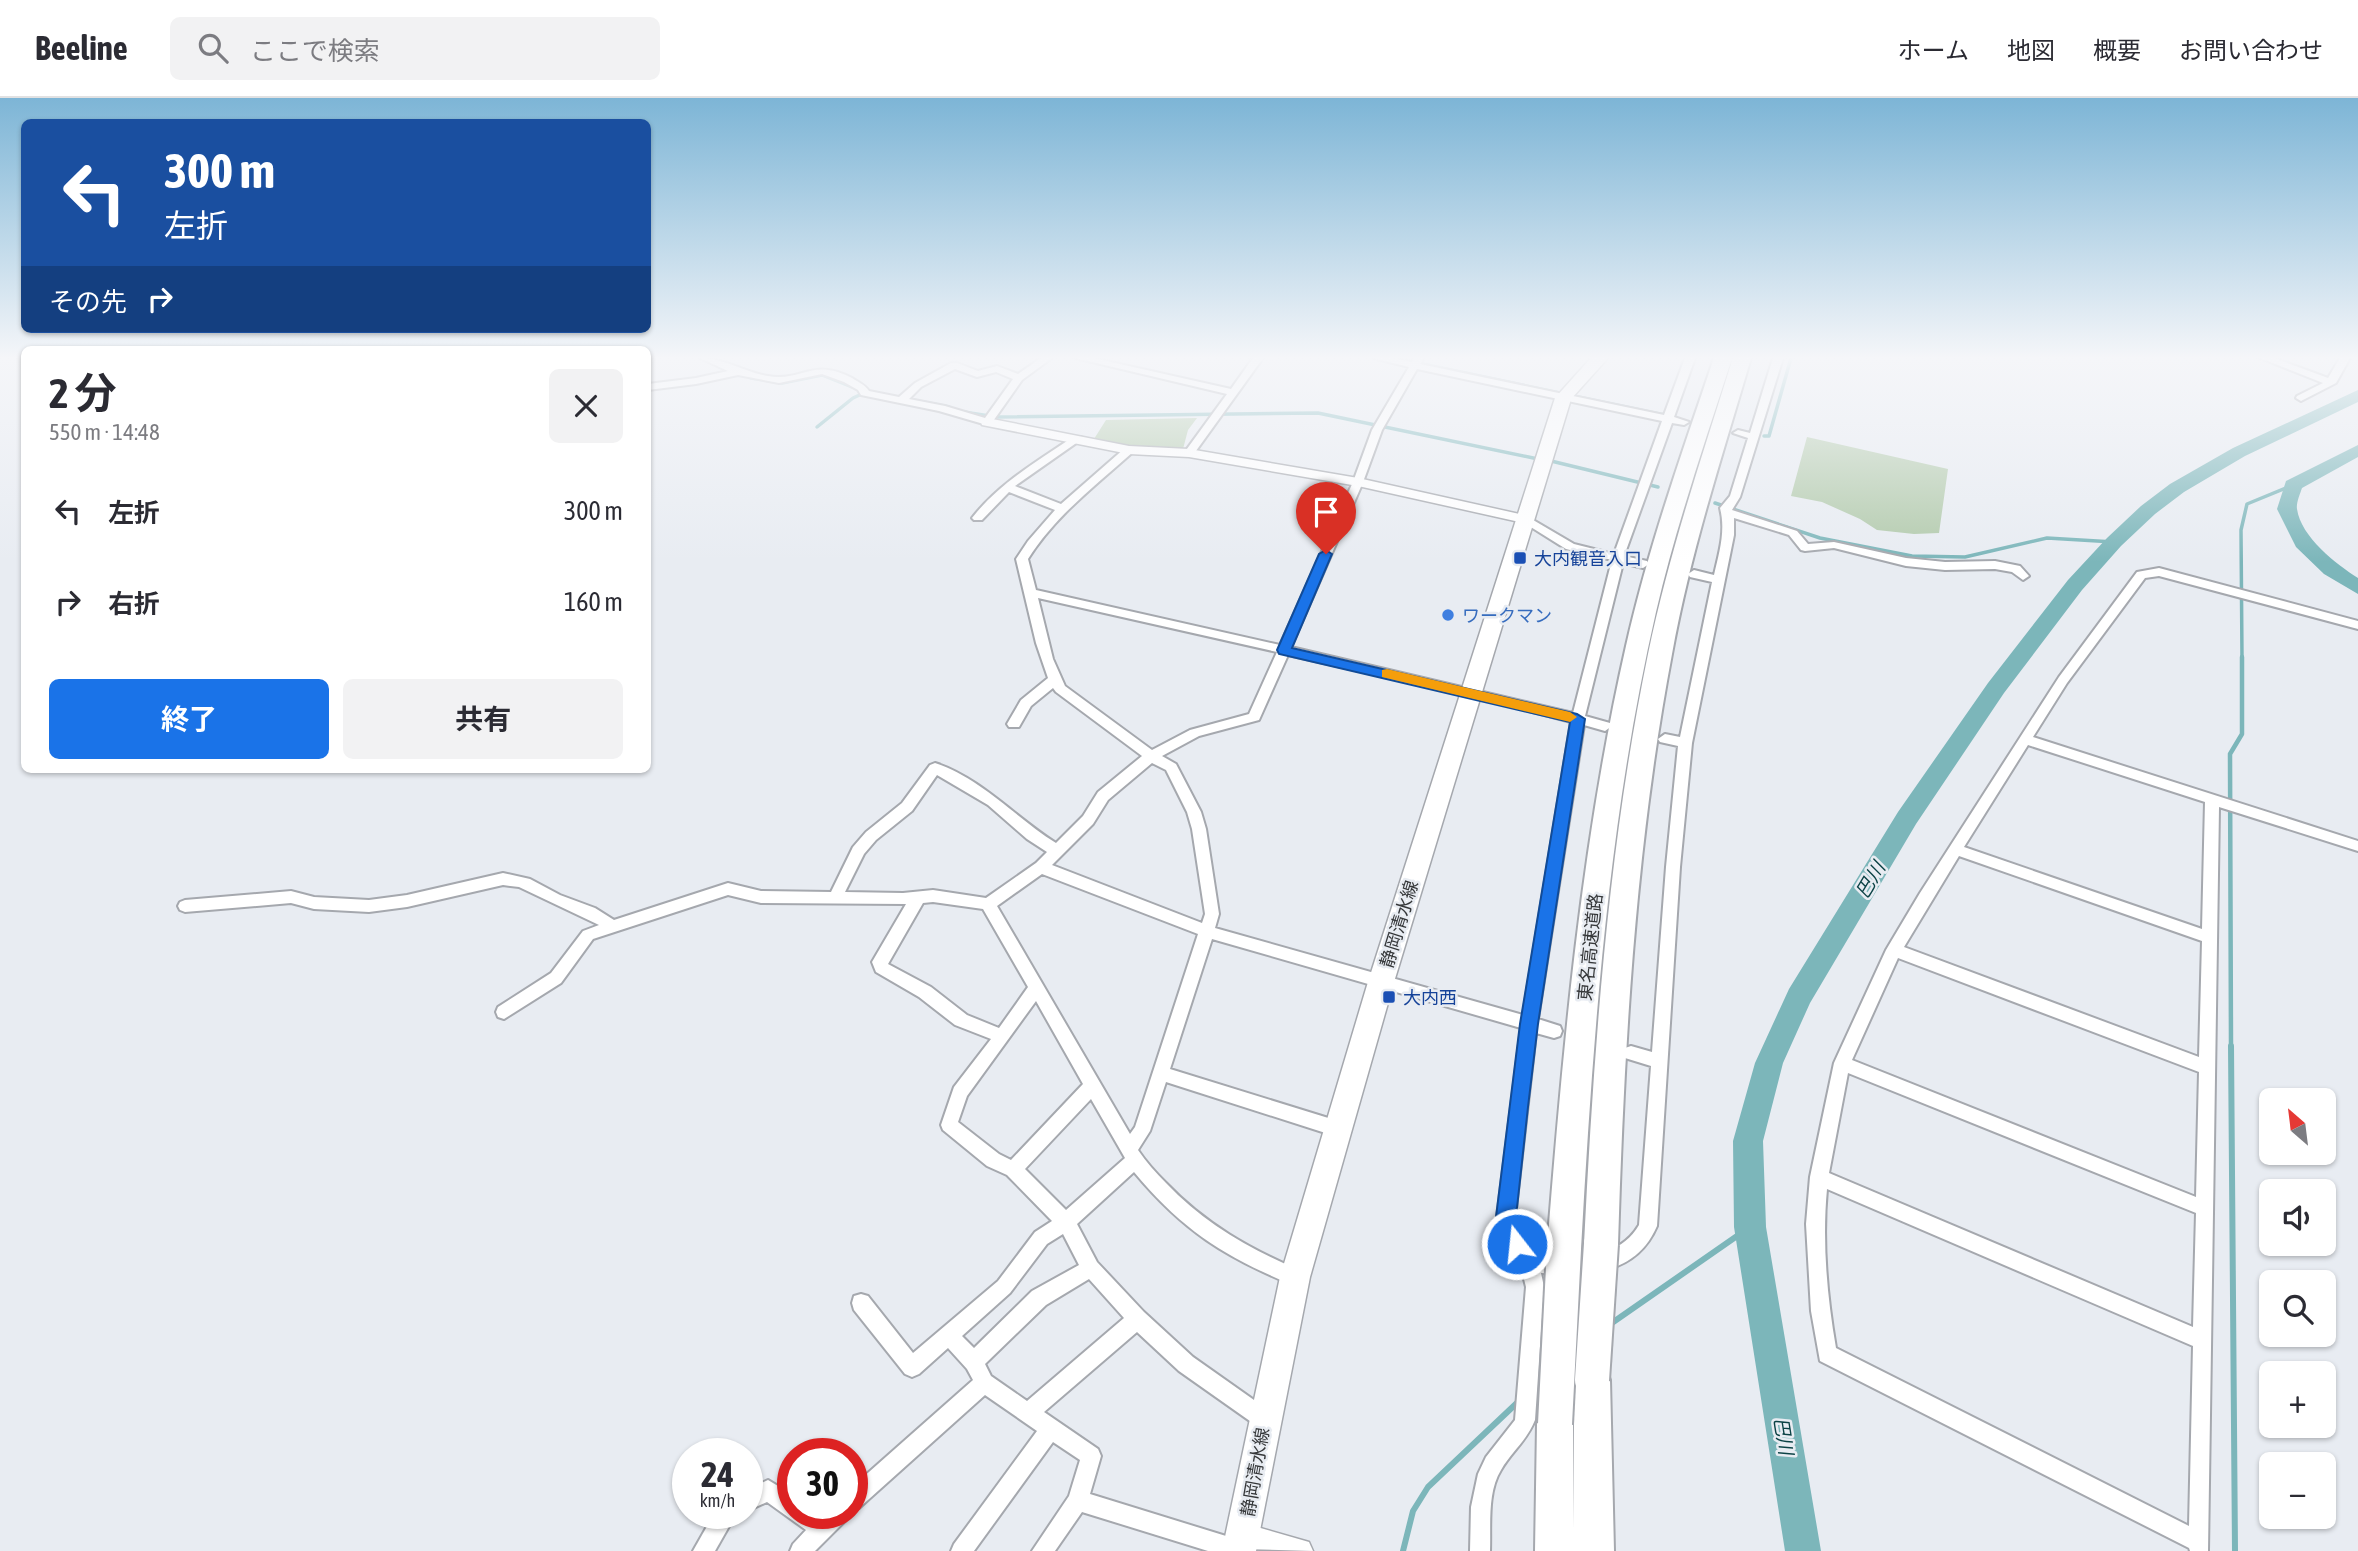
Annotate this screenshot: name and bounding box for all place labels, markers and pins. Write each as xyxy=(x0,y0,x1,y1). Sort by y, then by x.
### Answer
pin xyxy=(1296,482,1356,554)
place label: 大内観音入口 xyxy=(1534,548,1642,569)
marker: 大内観音入口 xyxy=(1512,550,1528,566)
place label: ワークマン xyxy=(1462,605,1552,626)
marker: ワークマン xyxy=(1440,607,1456,623)
place label: 大内西 xyxy=(1403,987,1457,1008)
marker: 大内西 xyxy=(1381,989,1397,1005)

